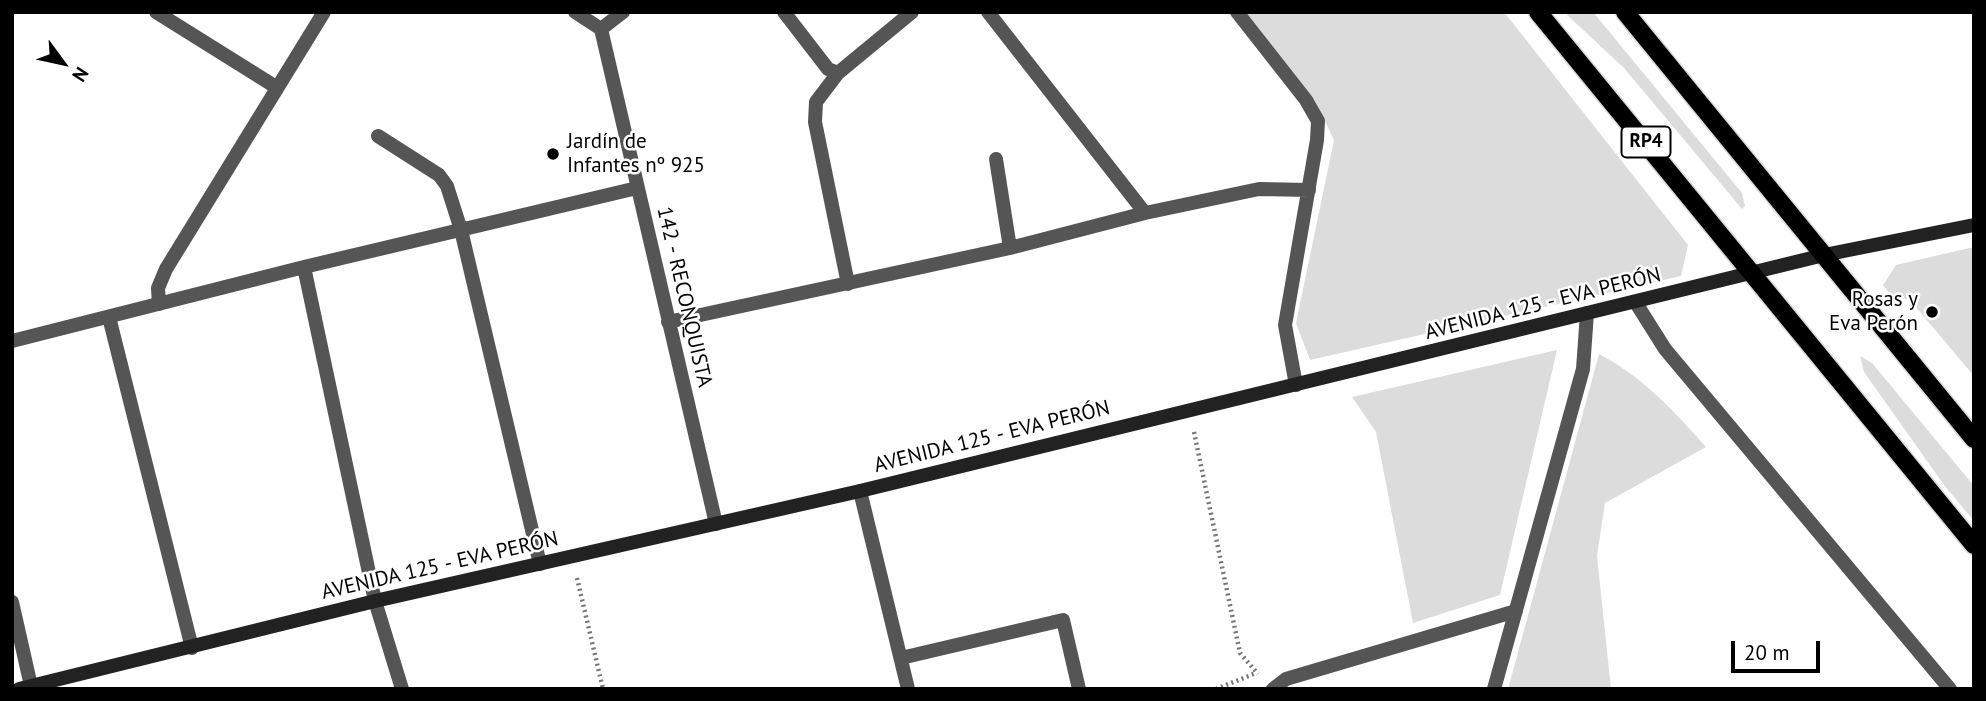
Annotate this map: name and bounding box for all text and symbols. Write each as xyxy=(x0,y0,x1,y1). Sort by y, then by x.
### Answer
north arrow xyxy=(28,28,98,98)
text: N xyxy=(67,63,94,86)
road number: RP4 xyxy=(1622,126,1670,158)
place label: Jardín de Infantes nº 925 xyxy=(567,129,705,179)
marker: Jardín de Infantes nº 925 xyxy=(545,146,561,162)
street label: 142 - RECONQUISTA xyxy=(651,204,717,390)
street label: AVENIDA 125 - EVA PERÓN xyxy=(1422,262,1664,346)
place label: Rosas y Eva Perón xyxy=(1829,287,1918,337)
marker: Rosas y Eva Perón xyxy=(1924,304,1940,320)
street label: AVENIDA 125 - EVA PERÓN xyxy=(871,395,1113,479)
street label: AVENIDA 125 - EVA PERÓN xyxy=(319,526,561,606)
scale bar xyxy=(1734,628,1823,672)
text: 20 m xyxy=(1744,639,1790,666)

